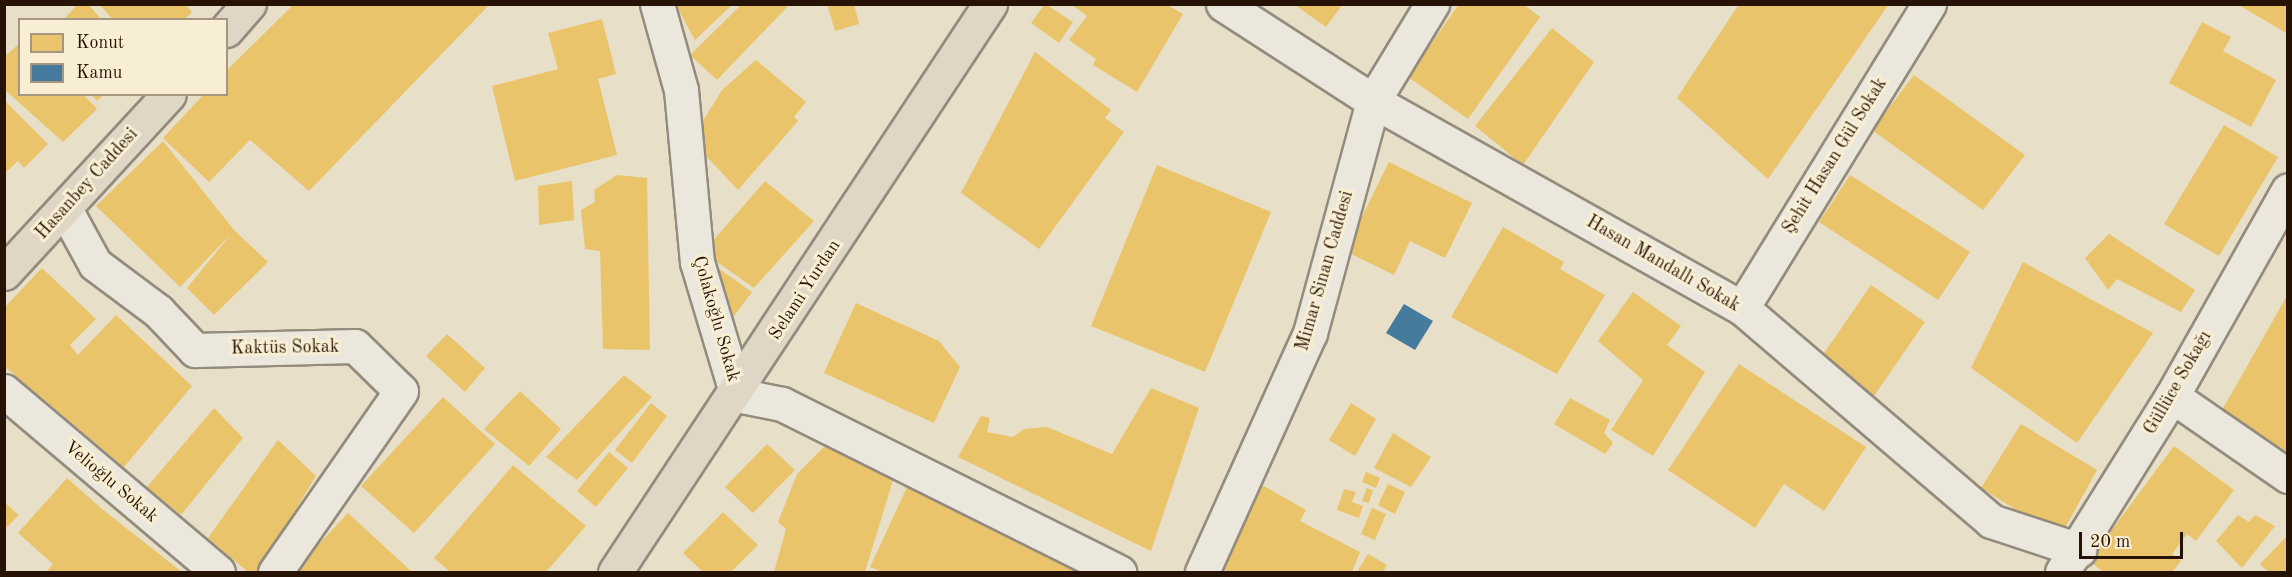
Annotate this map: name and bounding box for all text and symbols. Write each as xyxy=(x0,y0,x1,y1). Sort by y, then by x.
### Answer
legend xyxy=(18,18,228,96)
text: Konut xyxy=(76,34,124,52)
text: Kamu xyxy=(76,64,122,82)
street label: Şehit Hasan Gül Sokak xyxy=(1778,74,1892,238)
street label: Hasanbey Caddesi xyxy=(31,124,143,244)
street label: Mimar Sinan Caddesi xyxy=(1292,188,1358,354)
street label: Hasan Mandallı Sokak xyxy=(1582,211,1744,317)
street label: Selami Yurdan xyxy=(765,236,845,344)
street label: Çolakoğlu Sokak xyxy=(688,254,744,384)
street label: Güllüce Sokağı xyxy=(2140,327,2216,439)
street label: Kaktüs Sokak xyxy=(231,336,339,360)
street label: Velioğlu Sokak xyxy=(60,436,162,528)
scale bar xyxy=(2082,520,2186,558)
text: 20 m xyxy=(2090,533,2130,551)

